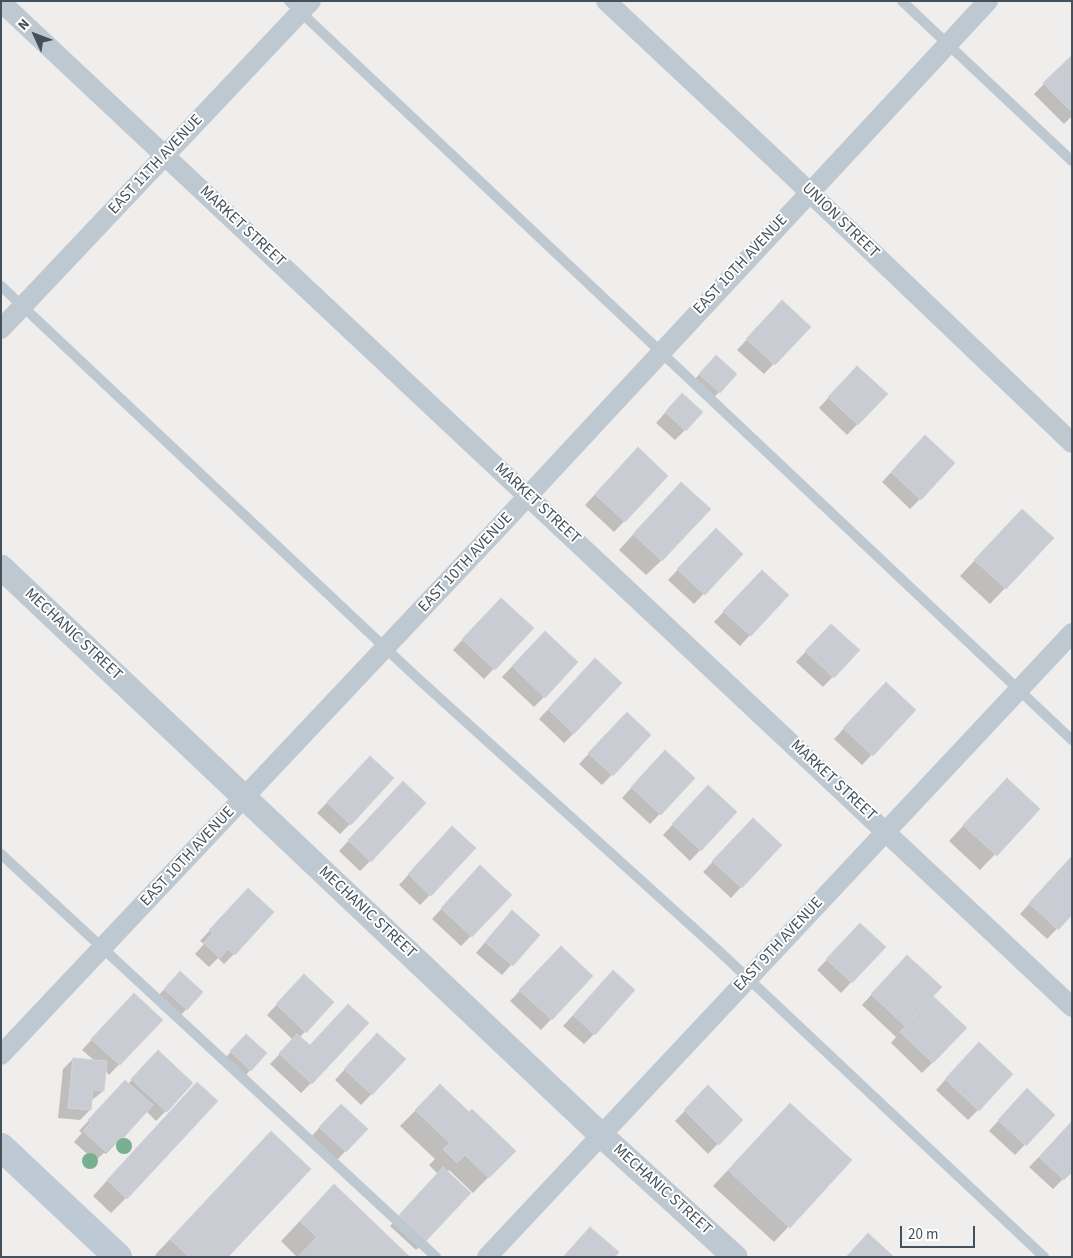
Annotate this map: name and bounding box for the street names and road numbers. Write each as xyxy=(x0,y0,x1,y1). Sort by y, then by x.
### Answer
street label: EAST 11TH AVENUE xyxy=(105,111,207,219)
street label: UNION STREET xyxy=(797,179,883,263)
street label: MARKET STREET xyxy=(195,182,289,272)
street label: EAST 10TH AVENUE xyxy=(690,211,792,319)
street label: MARKET STREET xyxy=(490,459,584,549)
street label: EAST 10TH AVENUE xyxy=(415,509,517,617)
street label: MECHANIC STREET xyxy=(20,585,126,685)
street label: MARKET STREET xyxy=(786,736,880,826)
street label: EAST 10TH AVENUE xyxy=(137,803,239,911)
street label: MECHANIC STREET xyxy=(314,863,420,963)
street label: EAST 9TH AVENUE xyxy=(731,894,827,996)
street label: MECHANIC STREET xyxy=(609,1141,715,1239)

